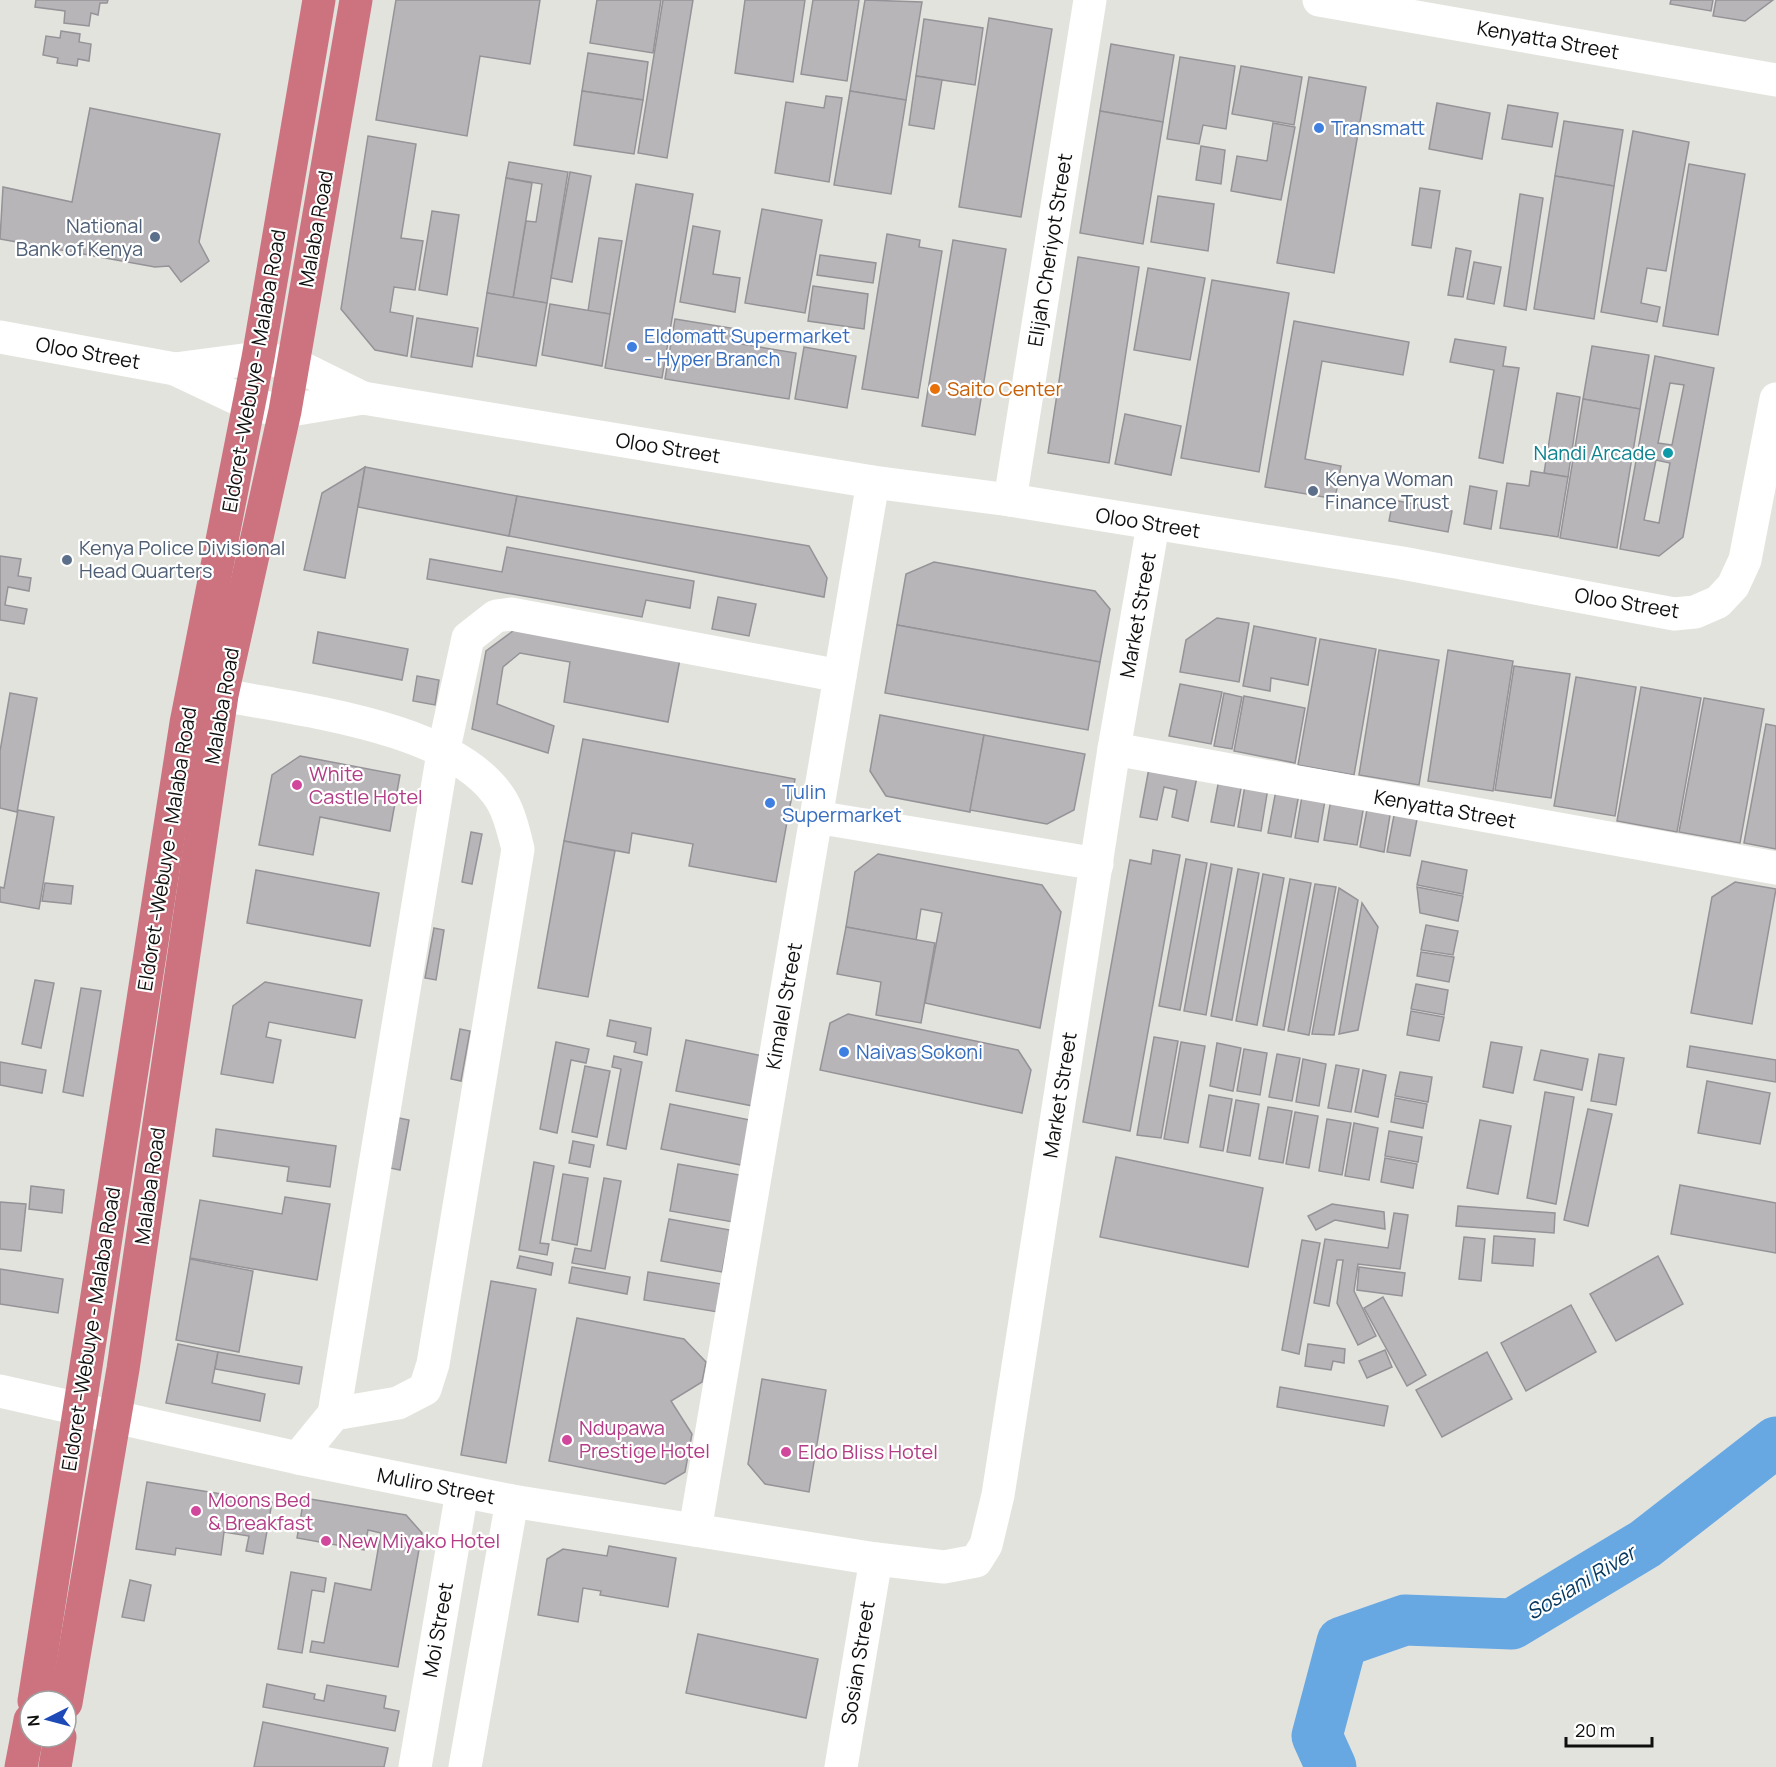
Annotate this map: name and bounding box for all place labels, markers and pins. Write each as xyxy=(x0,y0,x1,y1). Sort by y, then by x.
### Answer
place label: Transmatt xyxy=(1331,114,1425,141)
marker: Transmatt xyxy=(1312,121,1326,135)
place label: National Bank of Kenya xyxy=(16,212,143,262)
marker: National Bank of Kenya xyxy=(148,230,162,244)
place label: Eldomatt Supermarket - Hyper Branch xyxy=(644,322,850,372)
marker: Eldomatt Supermarket - Hyper Branch xyxy=(625,340,639,354)
place label: Saito Center xyxy=(947,375,1063,402)
marker: Saito Center xyxy=(928,382,942,396)
place label: Nandi Arcade xyxy=(1534,439,1656,466)
marker: Nandi Arcade xyxy=(1661,446,1675,460)
place label: Kenya Woman Finance Trust xyxy=(1325,465,1454,515)
marker: Kenya Woman Finance Trust xyxy=(1306,484,1320,498)
place label: Kenya Police Divisional Head Quarters xyxy=(79,534,285,584)
marker: Kenya Police Divisional Head Quarters xyxy=(60,553,74,567)
place label: White Castle Hotel xyxy=(309,760,423,810)
marker: White Castle Hotel xyxy=(290,778,304,792)
place label: Tulin Supermarket xyxy=(782,778,902,828)
marker: Tulin Supermarket xyxy=(763,796,777,810)
place label: Naivas Sokoni xyxy=(856,1038,983,1065)
marker: Naivas Sokoni xyxy=(837,1045,851,1059)
place label: Ndupawa Prestige Hotel xyxy=(579,1414,710,1464)
marker: Ndupawa Prestige Hotel xyxy=(560,1433,574,1447)
place label: Eldo Bliss Hotel xyxy=(798,1438,938,1465)
marker: Eldo Bliss Hotel xyxy=(779,1445,793,1459)
place label: Moons Bed & Breakfast xyxy=(208,1486,313,1536)
marker: Moons Bed & Breakfast xyxy=(189,1504,203,1518)
place label: New Miyako Hotel xyxy=(338,1527,500,1554)
marker: New Miyako Hotel xyxy=(319,1534,333,1548)

